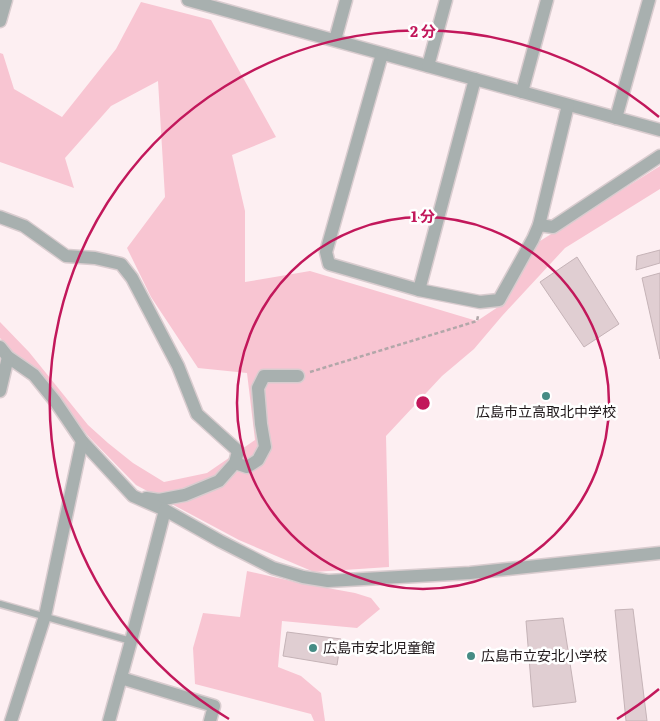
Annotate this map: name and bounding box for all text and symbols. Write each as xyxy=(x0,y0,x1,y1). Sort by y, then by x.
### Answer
text: 2 分 xyxy=(410,19,436,42)
text: 1 分 xyxy=(411,204,435,227)
marker: 広島市立高取北中学校 xyxy=(540,390,552,402)
centre of rings xyxy=(414,394,432,412)
place label: 広島市立高取北中学校 xyxy=(476,401,616,421)
place label: 広島市安北児童館 xyxy=(323,637,435,657)
marker: 広島市安北児童館 xyxy=(307,642,319,654)
place label: 広島市立安北小学校 xyxy=(481,645,607,665)
marker: 広島市立安北小学校 xyxy=(465,650,477,662)

